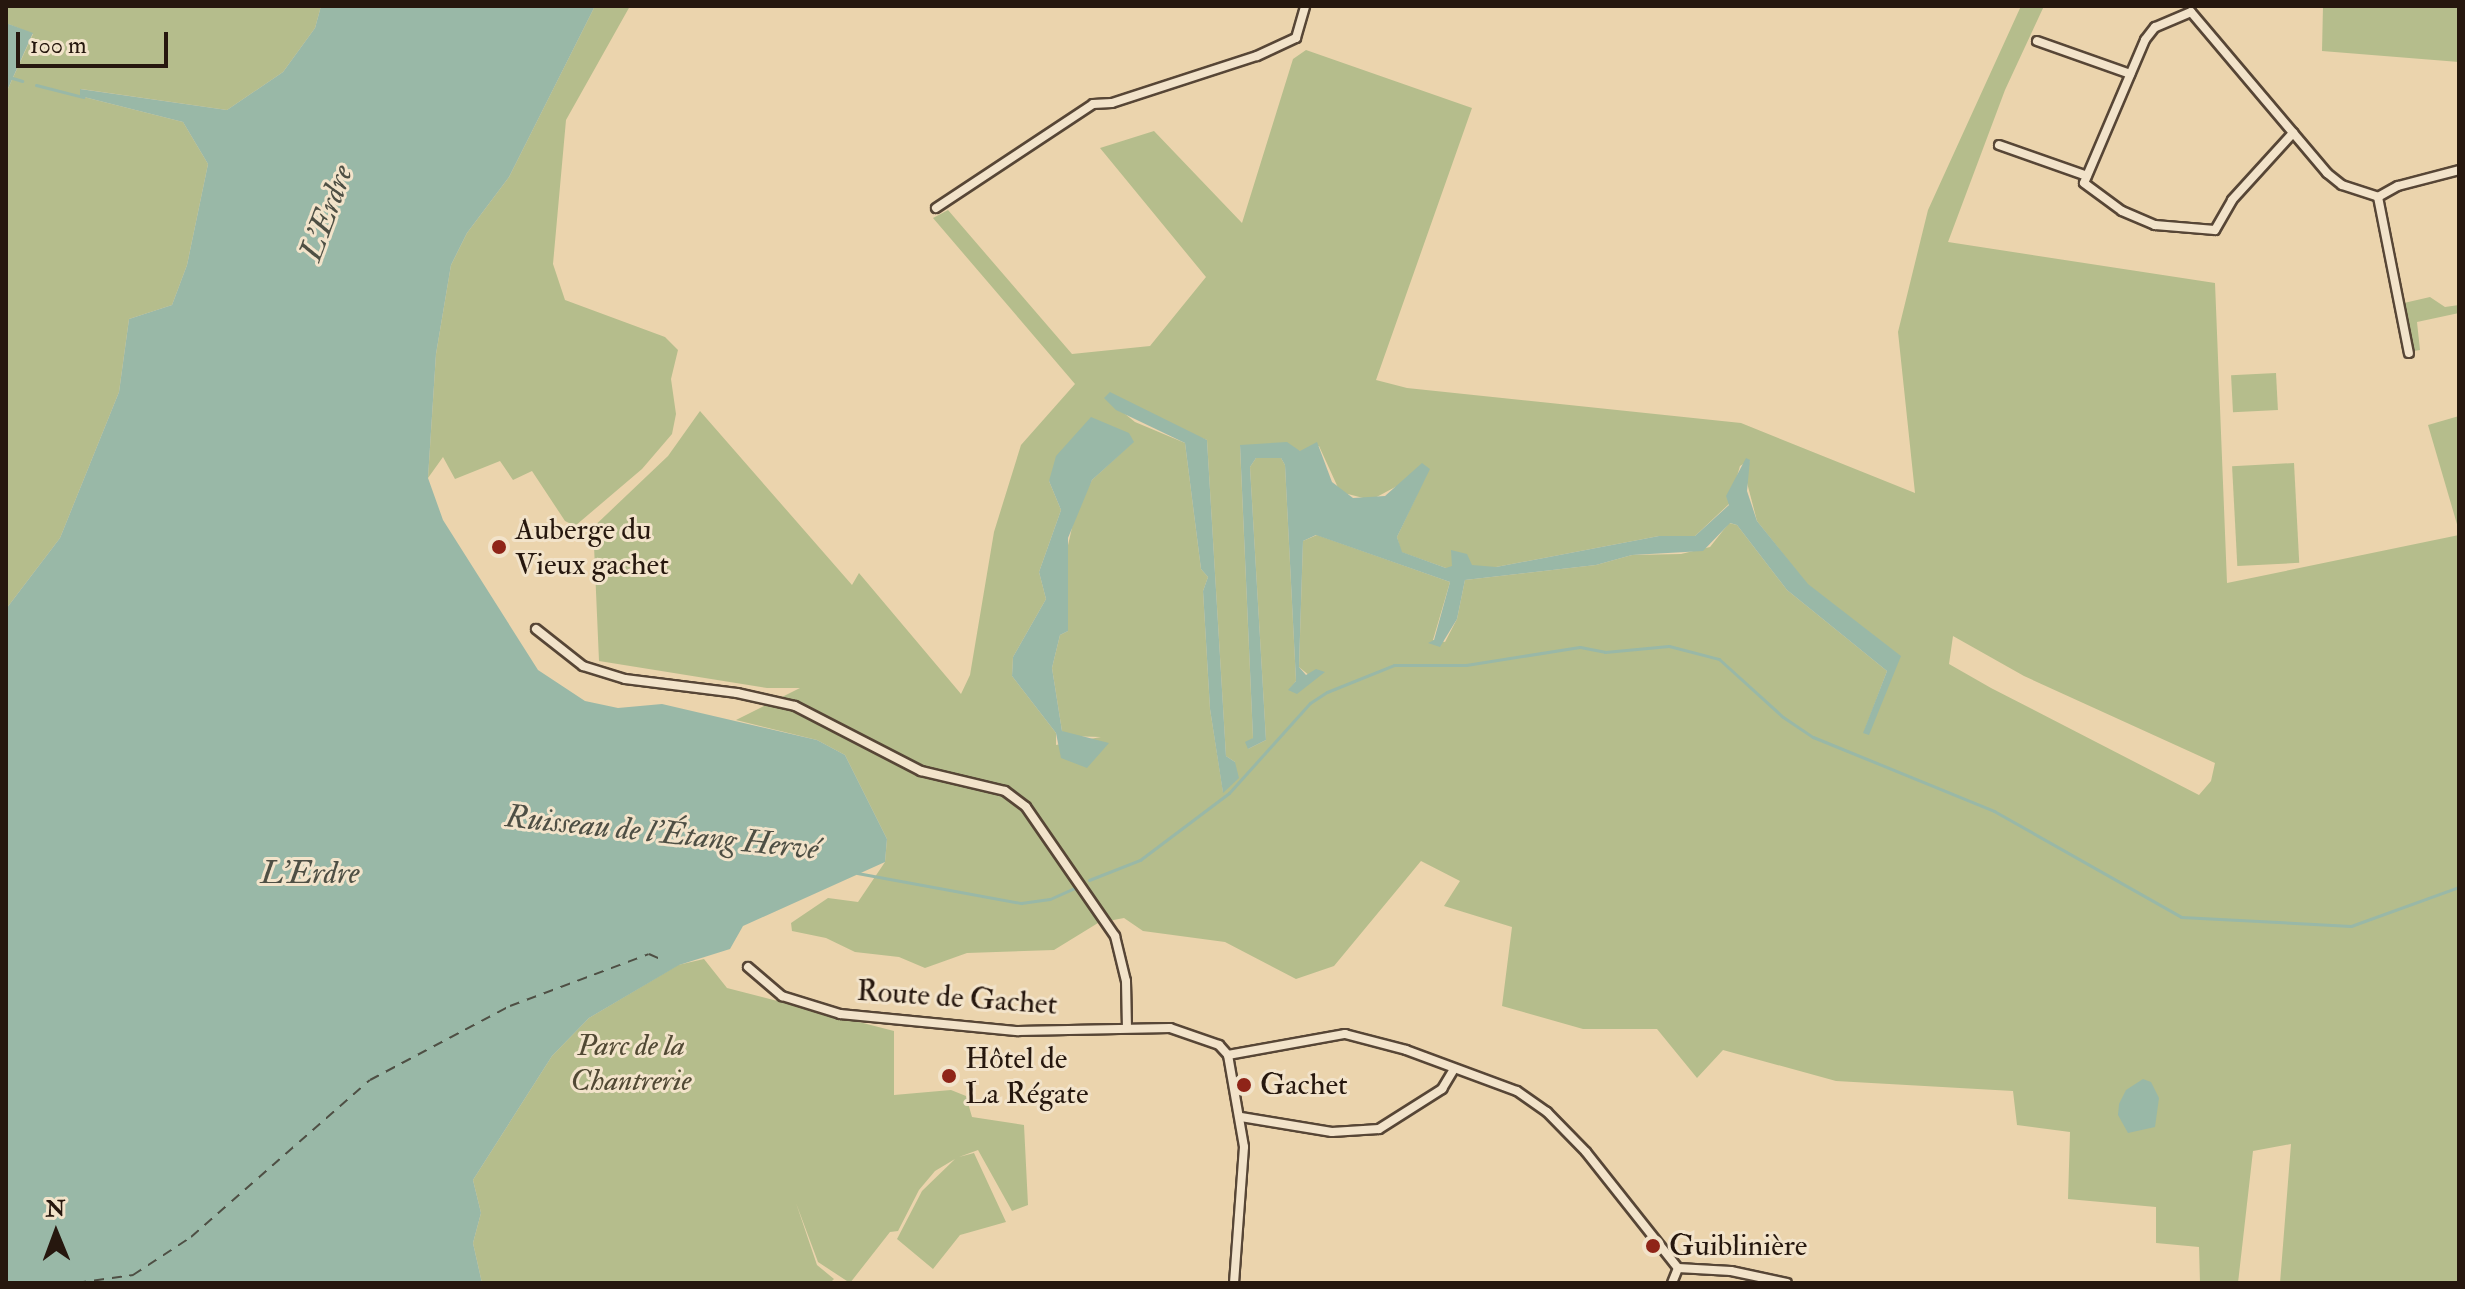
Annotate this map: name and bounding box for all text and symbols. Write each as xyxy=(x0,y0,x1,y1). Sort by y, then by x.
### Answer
scale bar xyxy=(20,16,172,66)
text: 100 m xyxy=(30,30,87,61)
water label: L'Erdre xyxy=(292,160,362,266)
place label: Auberge du Vieux gachet xyxy=(515,512,669,582)
marker: Auberge du Vieux gachet xyxy=(490,538,508,556)
water label: Ruisseau de l'Étang Hervé xyxy=(504,797,820,869)
water label: L'Erdre xyxy=(260,854,360,892)
street label: Route de Gachet xyxy=(856,973,1058,1023)
park label: Parc de la Chantrerie xyxy=(571,1028,691,1098)
place label: Hôtel de La Régate xyxy=(965,1041,1089,1112)
marker: Hôtel de La Régate xyxy=(940,1067,958,1085)
place label: Gachet xyxy=(1260,1067,1348,1103)
marker: Gachet xyxy=(1235,1076,1253,1094)
north arrow xyxy=(16,1193,96,1273)
text: N xyxy=(45,1195,66,1223)
place label: Guiblinière xyxy=(1669,1228,1807,1264)
marker: Guiblinière xyxy=(1644,1237,1662,1255)

